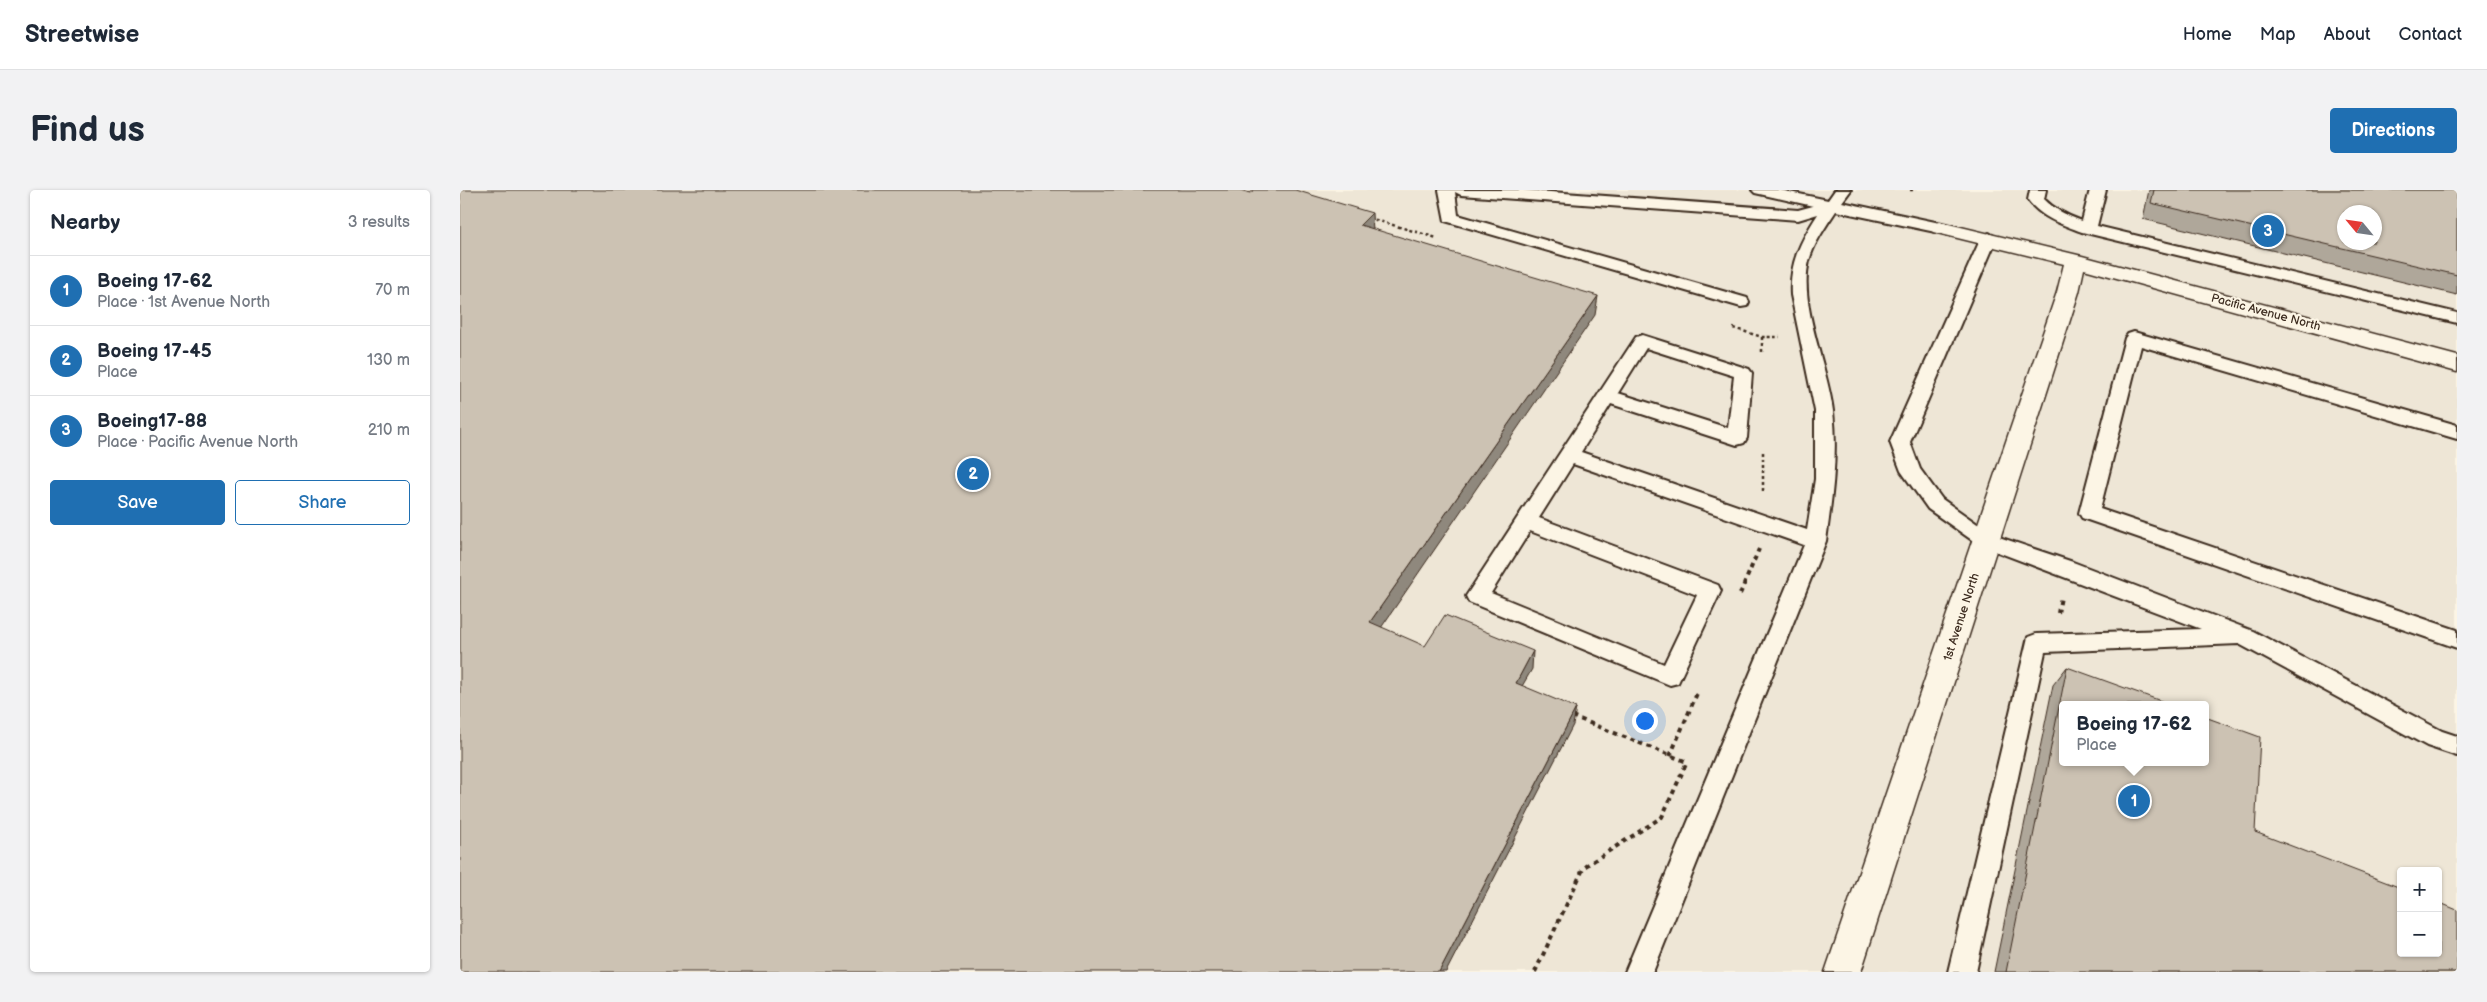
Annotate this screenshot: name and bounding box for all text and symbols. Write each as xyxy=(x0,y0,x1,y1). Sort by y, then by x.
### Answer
text: Streetwise xyxy=(25,20,139,49)
text: Home xyxy=(2183,24,2232,45)
text: Map xyxy=(2260,24,2296,45)
text: About xyxy=(2324,24,2371,45)
text: Contact xyxy=(2399,24,2462,45)
button: Directions xyxy=(2330,108,2457,153)
text: Find us xyxy=(30,109,145,152)
north arrow xyxy=(2337,205,2382,250)
text: Nearby xyxy=(50,210,120,235)
pin: 3 xyxy=(2252,212,2284,250)
text: 3 results xyxy=(348,213,410,232)
text: Boeing 17-62 xyxy=(97,270,212,293)
text: 1 xyxy=(63,281,69,300)
text: 70 m xyxy=(375,281,410,300)
street label: Pacific Avenue North xyxy=(2210,291,2323,334)
text: Place · 1st Avenue North xyxy=(97,293,270,312)
text: Boeing 17-45 xyxy=(97,340,212,363)
text: 2 xyxy=(61,351,71,370)
text: 130 m xyxy=(367,351,410,370)
text: Place xyxy=(97,363,138,382)
text: Boeing17-88 xyxy=(97,410,207,433)
text: 3 xyxy=(61,421,71,440)
text: 210 m xyxy=(368,421,410,440)
text: Place · Pacific Avenue North xyxy=(97,433,298,452)
pin: 2 xyxy=(957,455,989,493)
button: Save xyxy=(50,480,225,525)
button: Share xyxy=(235,480,410,525)
street label: 1st Avenue North xyxy=(1940,571,1983,663)
popup xyxy=(2059,701,2209,766)
your location xyxy=(1632,708,1658,734)
text: Boeing 17-62 xyxy=(2076,713,2192,736)
text: Place xyxy=(2076,736,2117,755)
pin: 1 xyxy=(2118,782,2150,820)
map controls xyxy=(2397,867,2442,957)
button: + xyxy=(2397,867,2442,912)
button: − xyxy=(2397,912,2442,957)

